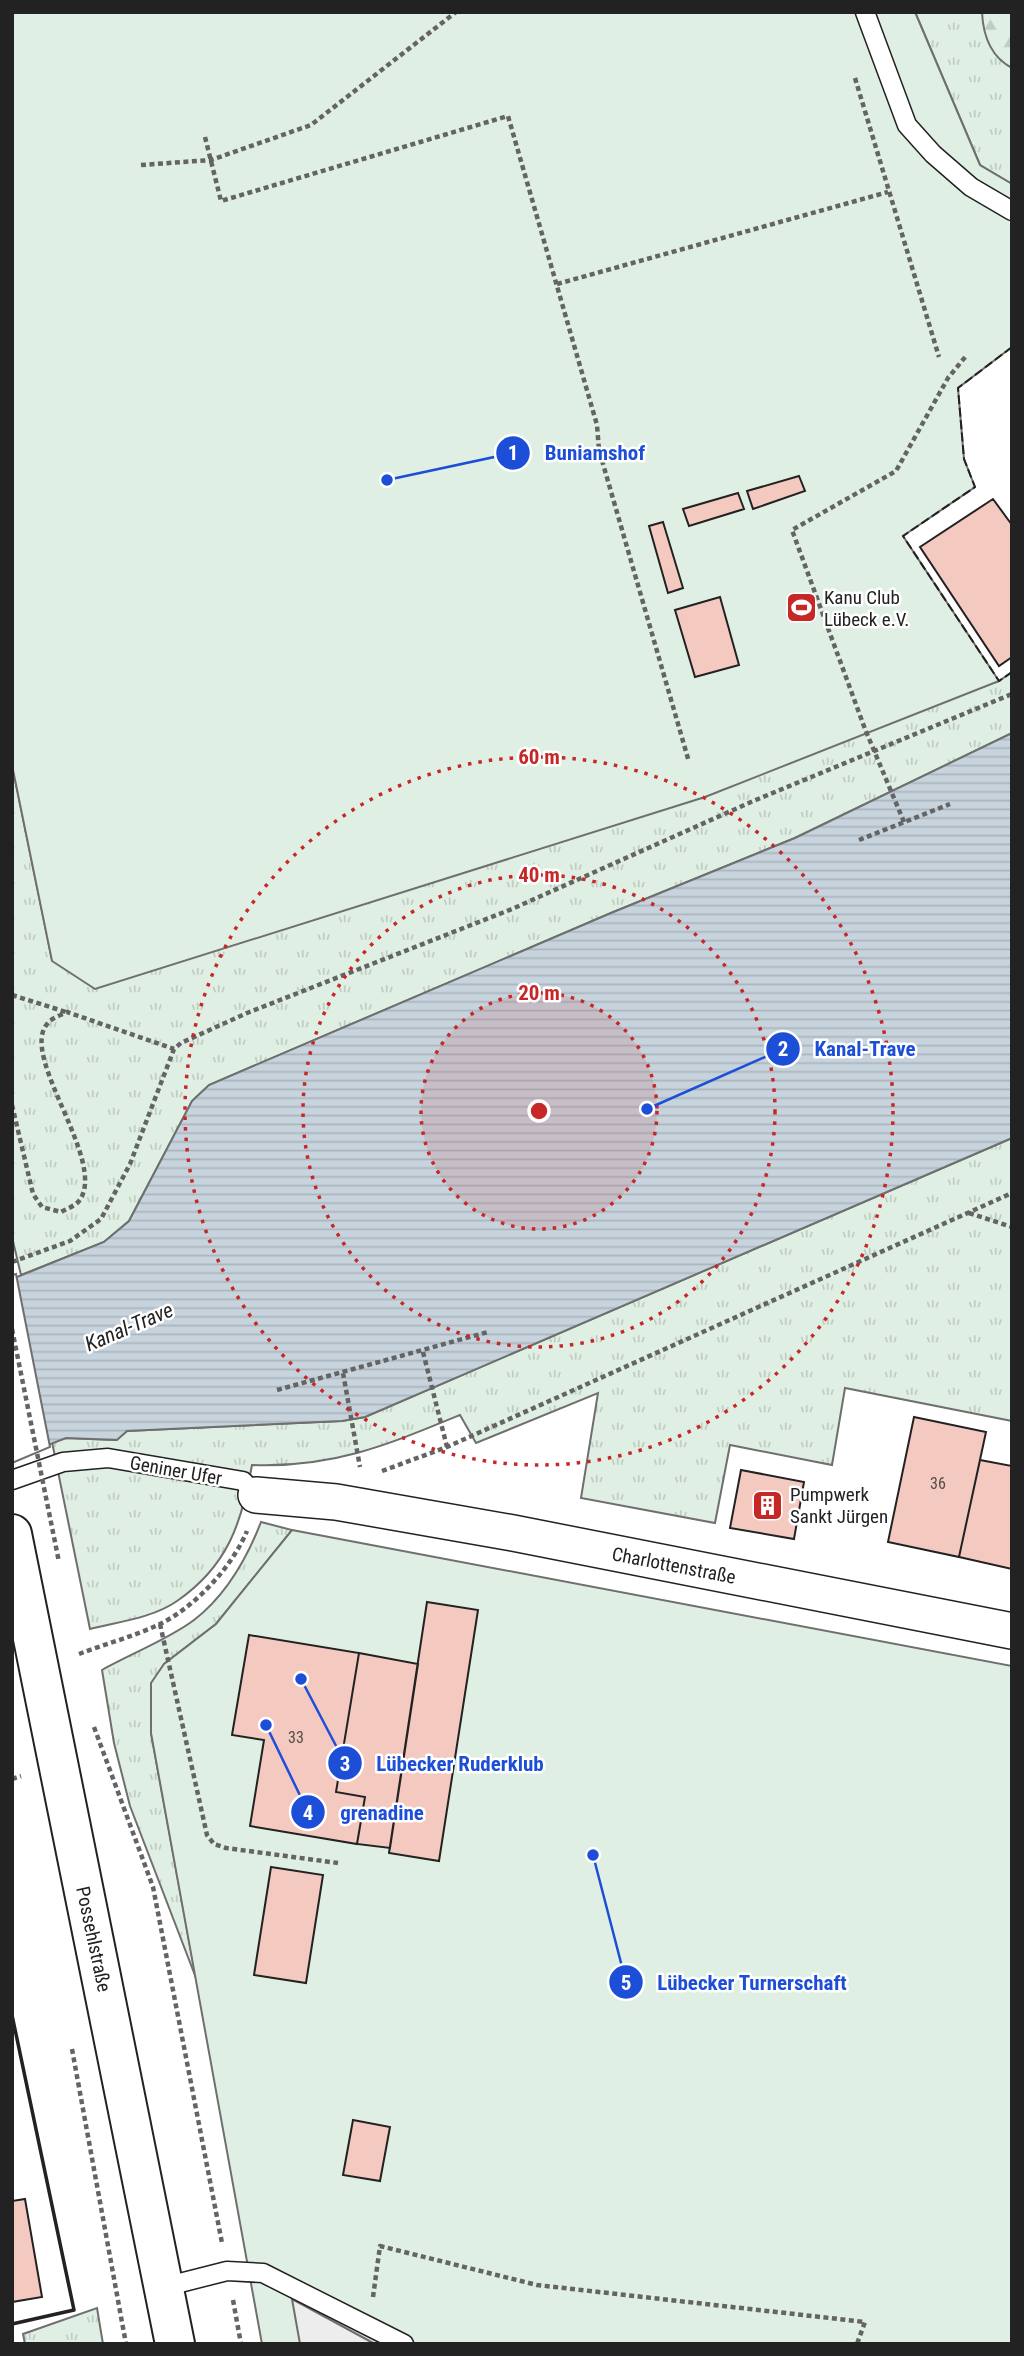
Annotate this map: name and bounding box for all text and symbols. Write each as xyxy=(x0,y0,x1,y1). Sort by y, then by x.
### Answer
callout: Buniamshof xyxy=(495,432,659,474)
text: 1 xyxy=(508,441,518,465)
text: Buniamshof xyxy=(545,441,645,465)
place label: Kanu Club Lübeck e.V. xyxy=(824,586,909,631)
sports icon: Kanu Club Lübeck e.V. xyxy=(784,591,818,625)
text: 60 m xyxy=(518,745,560,769)
text: 40 m xyxy=(518,863,560,887)
text: 20 m xyxy=(518,981,560,1005)
callout: Kanal-Trave xyxy=(765,1028,929,1070)
text: 2 xyxy=(778,1037,788,1061)
text: Kanal-Trave xyxy=(814,1037,916,1061)
centre of rings xyxy=(527,1099,551,1123)
water label: Kanal-Trave xyxy=(81,1298,177,1356)
street label: Geniner Ufer xyxy=(128,1451,224,1490)
house number: 36 xyxy=(930,1474,946,1493)
place label: Pumpwerk Sankt Jürgen xyxy=(790,1483,888,1528)
building icon: Pumpwerk Sankt Jürgen xyxy=(750,1488,784,1522)
street label: Charlottenstraße xyxy=(610,1542,738,1589)
house number: 33 xyxy=(288,1728,304,1747)
callout: Lübecker Ruderklub xyxy=(327,1742,558,1784)
text: 3 xyxy=(340,1752,350,1776)
text: Lübecker Ruderklub xyxy=(376,1752,544,1776)
callout: grenadine xyxy=(291,1791,438,1833)
text: 4 xyxy=(303,1801,313,1825)
text: grenadine xyxy=(340,1801,424,1825)
street label: Possehlstraße xyxy=(71,1884,116,1994)
callout: Lübecker Turnerschaft xyxy=(608,1961,861,2003)
text: 5 xyxy=(621,1971,631,1995)
text: Lübecker Turnerschaft xyxy=(657,1971,847,1995)

